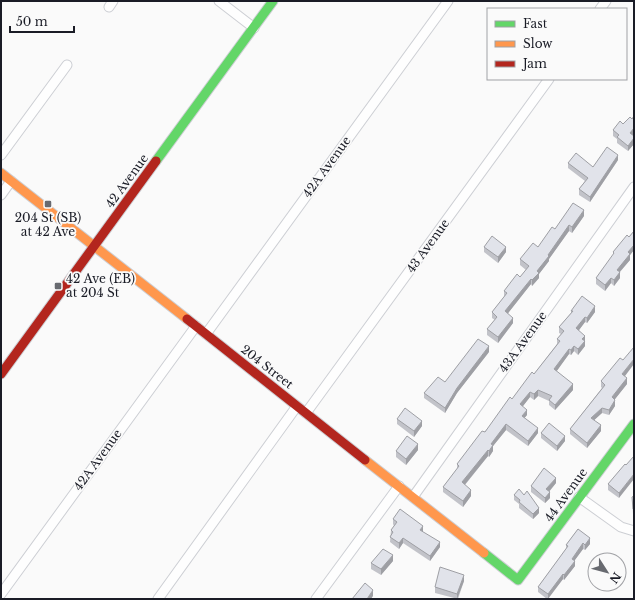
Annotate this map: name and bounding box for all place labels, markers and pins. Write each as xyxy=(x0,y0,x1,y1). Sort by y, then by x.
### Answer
marker: 204 St (SB) at 42 Ave xyxy=(43,199,53,209)
place label: 204 St (SB) at 42 Ave xyxy=(15,210,81,239)
place label: 42 Ave (EB) at 204 St xyxy=(66,271,135,300)
marker: 42 Ave (EB) at 204 St xyxy=(53,281,63,291)

